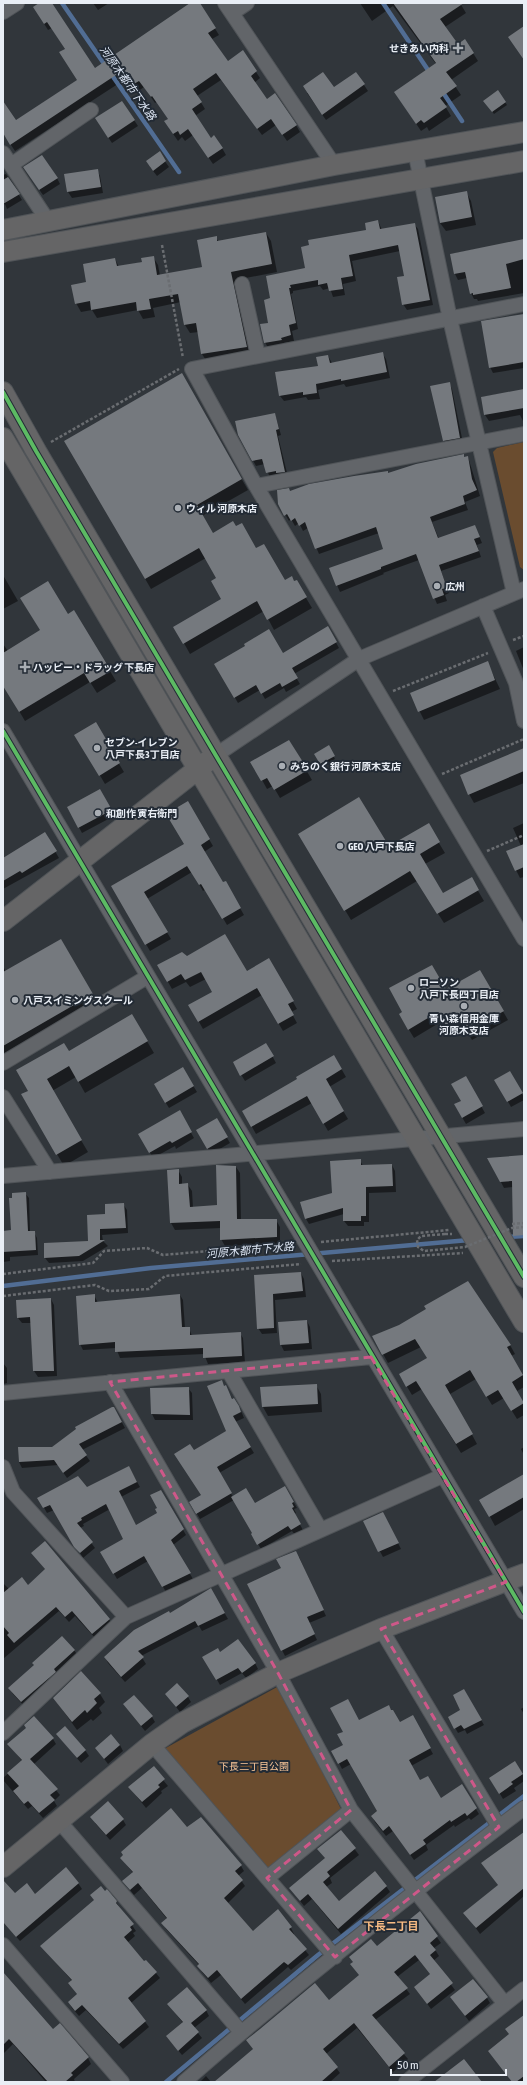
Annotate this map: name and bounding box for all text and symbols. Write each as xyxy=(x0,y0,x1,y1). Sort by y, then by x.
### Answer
marker: せきあい内科 xyxy=(452,42,464,54)
place label: せきあい内科 xyxy=(389,43,449,54)
water label: 河原木都市下水路 xyxy=(98,44,159,123)
marker: ウィル 河原木店 xyxy=(173,503,183,513)
place label: ウィル 河原木店 xyxy=(186,503,257,514)
marker: 広州 xyxy=(432,581,442,591)
place label: 広州 xyxy=(445,581,465,592)
marker: ハッピー・ドラッグ 下長店 xyxy=(20,662,30,672)
place label: ハッピー・ドラッグ 下長店 xyxy=(33,662,154,673)
place label: セブン-イレブン 八戸下長3丁目店 xyxy=(105,737,180,760)
marker: セブン-イレブン 八戸下長3丁目店 xyxy=(92,743,102,753)
marker: みちのく銀行 河原木支店 xyxy=(277,761,287,771)
place label: みちのく銀行 河原木支店 xyxy=(290,761,401,772)
marker: 和創作 寅右衛門 xyxy=(93,808,103,818)
place label: 和創作 寅右衛門 xyxy=(106,808,177,819)
marker: GEO 八戸下長店 xyxy=(335,841,345,851)
place label: GEO 八戸下長店 xyxy=(348,841,415,852)
place label: ローソン 八戸下長四丁目店 xyxy=(419,977,499,1000)
marker: ローソン 八戸下長四丁目店 xyxy=(406,983,416,993)
marker: 八戸スイミングスクール xyxy=(10,995,20,1005)
place label: 八戸スイミングスクール xyxy=(23,995,133,1006)
marker: 青い森信用金庫 河原木支店 xyxy=(459,1001,469,1011)
place label: 青い森信用金庫 河原木支店 xyxy=(429,1013,499,1036)
water label: 河原木都市下水路 xyxy=(206,1240,295,1260)
park label: 下長二丁目公園 xyxy=(219,1761,289,1772)
district label: 下長二丁目 xyxy=(364,1920,419,1932)
scale bar xyxy=(391,2051,506,2077)
text: 50 m xyxy=(397,2058,419,2072)

